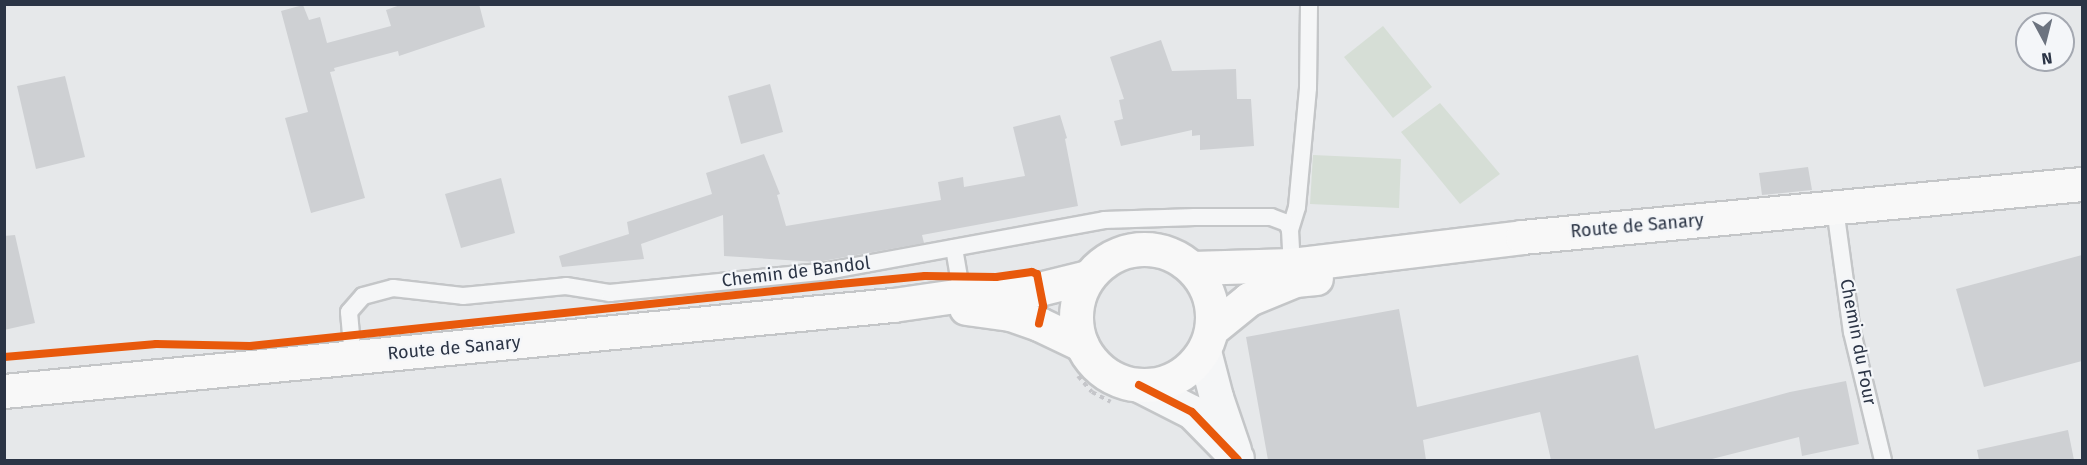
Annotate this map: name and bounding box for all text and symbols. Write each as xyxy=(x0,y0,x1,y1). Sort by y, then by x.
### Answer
north arrow xyxy=(2015,12,2075,72)
text: N xyxy=(2041,48,2053,68)
street label: Route de Sanary xyxy=(1570,209,1704,243)
street label: Chemin de Bandol xyxy=(721,252,871,292)
street label: Chemin du Four xyxy=(1835,277,1881,407)
street label: Route de Sanary xyxy=(387,331,521,365)

